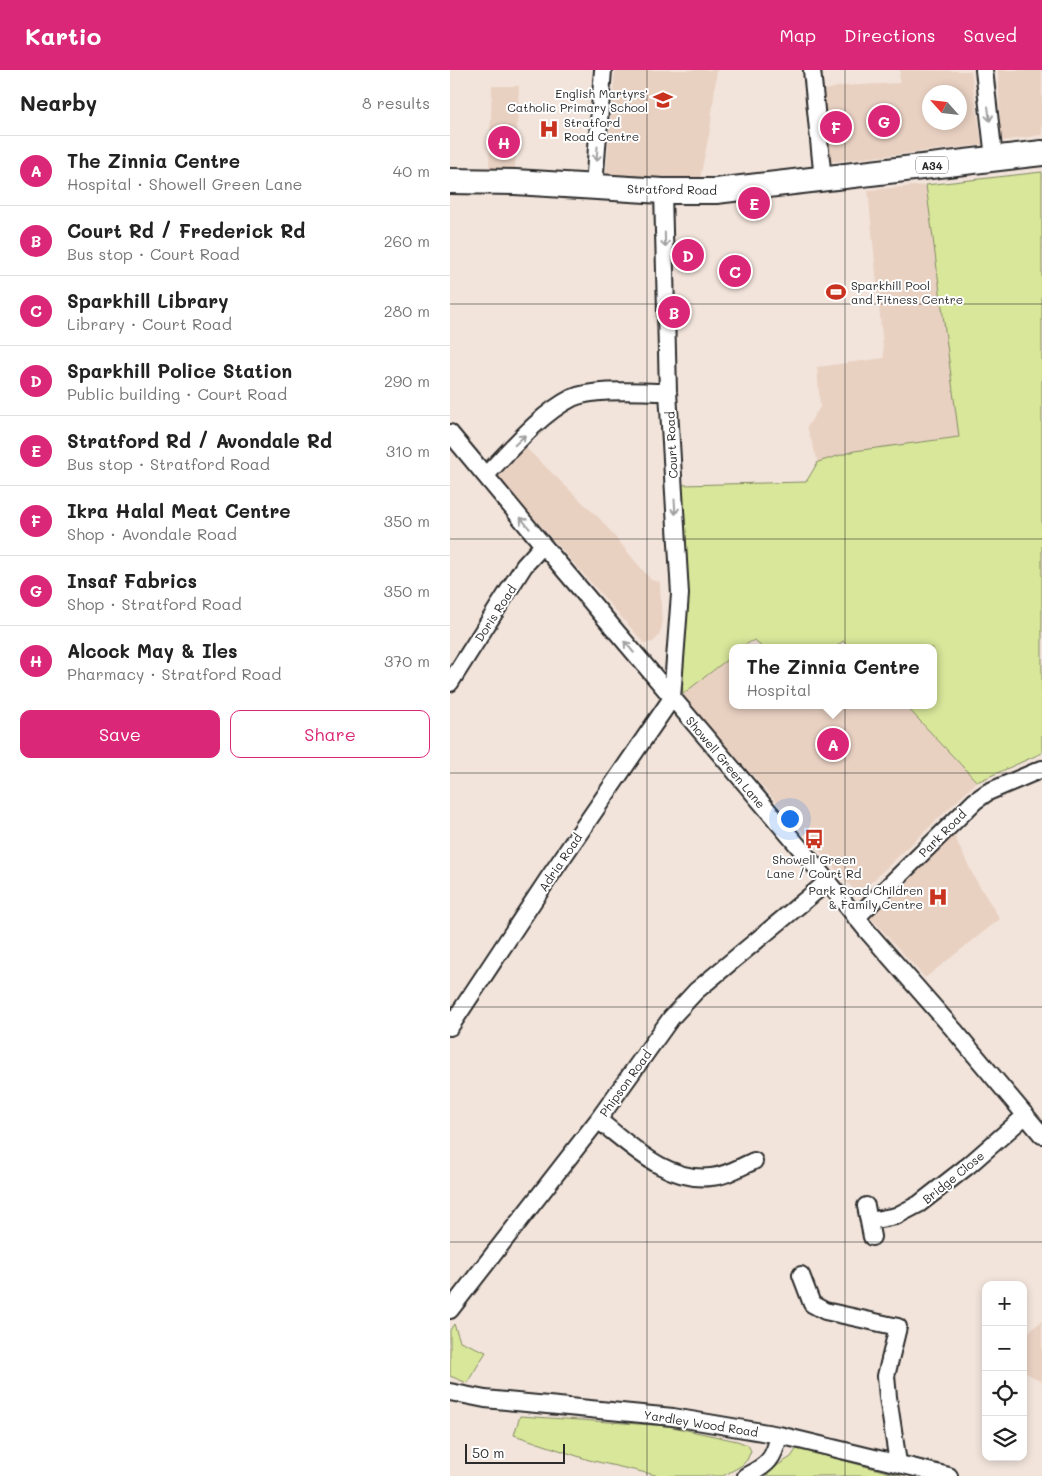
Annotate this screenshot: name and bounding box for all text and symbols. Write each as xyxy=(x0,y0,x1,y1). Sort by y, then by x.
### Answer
text: Kartio xyxy=(25,20,101,51)
text: Map xyxy=(779,23,816,47)
text: Directions xyxy=(844,23,936,47)
text: Saved xyxy=(964,23,1017,47)
place label: English Martyrs' Catholic Primary School xyxy=(507,85,648,115)
north arrow xyxy=(922,85,967,130)
text: Nearby xyxy=(20,89,97,116)
school or university icon: English Martyrs' Catholic Primary School xyxy=(652,89,674,111)
text: 8 results xyxy=(362,92,430,113)
pin: G xyxy=(868,102,900,140)
one-way arrow xyxy=(984,106,994,122)
pin: F xyxy=(820,108,852,146)
place label: Stratford Road Centre xyxy=(564,114,639,144)
hospital icon: Stratford Road Centre xyxy=(538,118,560,140)
pin: H xyxy=(488,123,520,161)
one-way arrow xyxy=(592,145,601,161)
text: The Zinnia Centre xyxy=(67,148,240,173)
road number: A34 xyxy=(916,156,948,174)
text: A xyxy=(30,160,42,181)
text: 40 m xyxy=(393,160,430,181)
text: Hospital · Showell Green Lane xyxy=(67,173,303,194)
street label: Stratford Road xyxy=(627,180,718,198)
pin: E xyxy=(738,184,770,222)
text: Court Rd / Frederick Rd xyxy=(67,218,305,243)
text: B xyxy=(31,230,41,251)
text: 260 m xyxy=(384,230,430,251)
one-way arrow xyxy=(660,232,669,248)
pin: D xyxy=(672,236,704,274)
text: Bus stop · Court Road xyxy=(67,243,240,264)
pin: C xyxy=(719,252,751,290)
place label: Sparkhill Pool and Fitness Centre xyxy=(851,277,963,307)
sports icon: Sparkhill Pool and Fitness Centre xyxy=(825,281,847,303)
text: Sparkhill Library xyxy=(67,288,229,313)
pin: B xyxy=(658,293,690,331)
text: C xyxy=(30,300,42,321)
text: 280 m xyxy=(384,300,430,321)
text: Library · Court Road xyxy=(67,313,232,334)
text: Sparkhill Police Station xyxy=(67,358,292,383)
text: D xyxy=(30,370,42,391)
text: 290 m xyxy=(384,370,430,391)
text: Public building · Court Road xyxy=(67,383,287,404)
street label: Court Road xyxy=(661,411,681,479)
text: Stratford Rd / Avondale Rd xyxy=(67,428,332,453)
one-way arrow xyxy=(514,434,527,446)
text: E xyxy=(31,440,41,461)
text: 310 m xyxy=(386,440,430,461)
text: Bus stop · Stratford Road xyxy=(67,453,270,474)
text: Ikra Halal Meat Centre xyxy=(67,498,291,523)
one-way arrow xyxy=(670,499,679,515)
text: F xyxy=(31,510,41,531)
text: 350 m xyxy=(384,510,430,531)
one-way arrow xyxy=(519,517,530,530)
text: Shop · Avondale Road xyxy=(67,523,237,544)
text: Insaf Fabrics xyxy=(67,568,197,593)
text: G xyxy=(30,580,42,601)
text: 350 m xyxy=(384,580,430,601)
street label: Doris Road xyxy=(471,581,520,644)
text: Shop · Stratford Road xyxy=(67,593,242,614)
text: Alcock May & Iles xyxy=(67,638,238,663)
one-way arrow xyxy=(624,641,635,654)
popup xyxy=(729,644,937,709)
text: H xyxy=(30,650,42,671)
text: 370 m xyxy=(384,650,430,671)
text: The Zinnia Centre xyxy=(746,654,920,679)
text: Pharmacy · Stratford Road xyxy=(67,663,281,684)
text: Hospital xyxy=(746,679,811,700)
button: Save xyxy=(20,710,220,758)
button: Share xyxy=(230,710,430,758)
street label: Showell Green Lane xyxy=(683,713,769,811)
pin: A xyxy=(817,725,849,763)
your location xyxy=(777,806,803,832)
street label: Park Road xyxy=(915,806,969,860)
bus stop icon: Showell Green Lane / Court Rd xyxy=(803,828,825,850)
street label: Adria Road xyxy=(535,830,586,894)
place label: Showell Green Lane / Court Rd xyxy=(767,851,862,881)
place label: Park Road Children & Family Centre xyxy=(808,882,923,912)
hospital icon: Park Road Children & Family Centre xyxy=(927,886,949,908)
street label: Phipson Road xyxy=(595,1046,655,1119)
street label: Bridge Close xyxy=(919,1147,987,1207)
map controls xyxy=(982,1281,1027,1461)
button: + xyxy=(982,1281,1027,1326)
button: − xyxy=(982,1326,1027,1371)
button: locate xyxy=(982,1371,1027,1416)
street label: Yardley Wood Road xyxy=(643,1406,760,1440)
button: layers xyxy=(982,1416,1027,1461)
scale bar xyxy=(465,1441,565,1464)
text: 50 m xyxy=(472,1443,504,1462)

